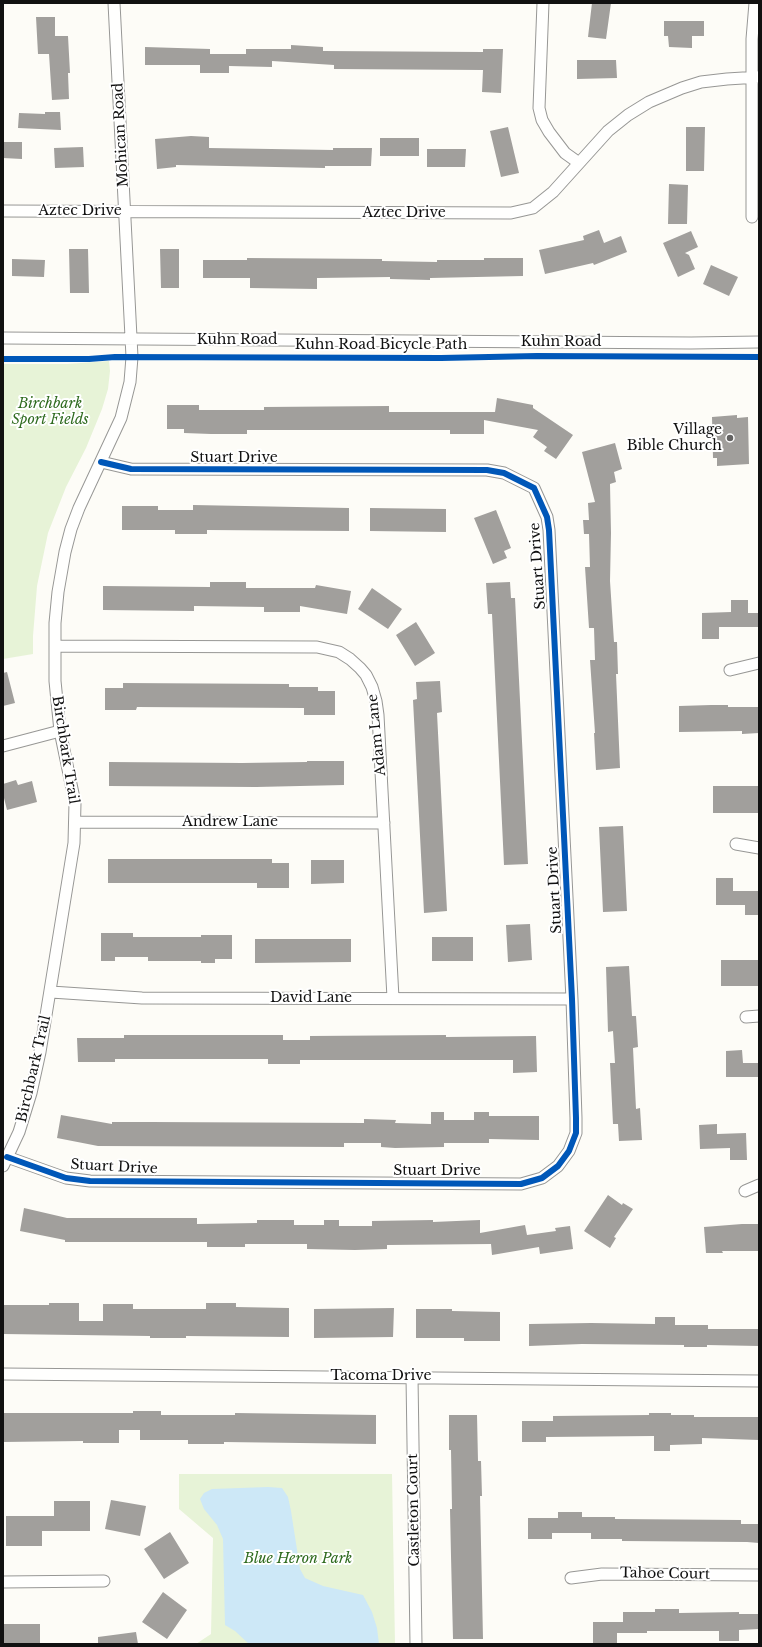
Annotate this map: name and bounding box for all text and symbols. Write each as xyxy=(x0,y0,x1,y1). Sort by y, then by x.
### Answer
street label: Mohican Road xyxy=(110,82,132,188)
street label: Aztec Drive xyxy=(38,203,122,219)
street label: Aztec Drive xyxy=(362,205,446,221)
street label: Kuhn Road xyxy=(197,332,277,348)
street label: Kuhn Road xyxy=(521,334,601,350)
street label: Kuhn Road Bicycle Path xyxy=(295,337,467,353)
park label: Birchbark Sport Fields xyxy=(11,396,89,428)
place label: Village Bible Church xyxy=(627,422,722,454)
marker: Village Bible Church xyxy=(725,433,735,443)
street label: Stuart Drive xyxy=(190,450,278,466)
street label: Stuart Drive xyxy=(527,522,549,610)
street label: Adam Lane xyxy=(364,693,390,777)
street label: Birchbark Trail xyxy=(48,695,82,805)
street label: Andrew Lane xyxy=(182,814,278,830)
street label: Stuart Drive xyxy=(544,846,566,934)
street label: David Lane xyxy=(270,990,352,1006)
street label: Birchbark Trail xyxy=(14,1014,54,1124)
street label: Stuart Drive xyxy=(70,1156,158,1178)
street label: Stuart Drive xyxy=(393,1163,481,1179)
street label: Tacoma Drive xyxy=(330,1368,432,1384)
street label: Castleton Court xyxy=(405,1453,423,1567)
park label: Blue Heron Park xyxy=(244,1551,352,1567)
street label: Tahoe Court xyxy=(620,1565,710,1583)

